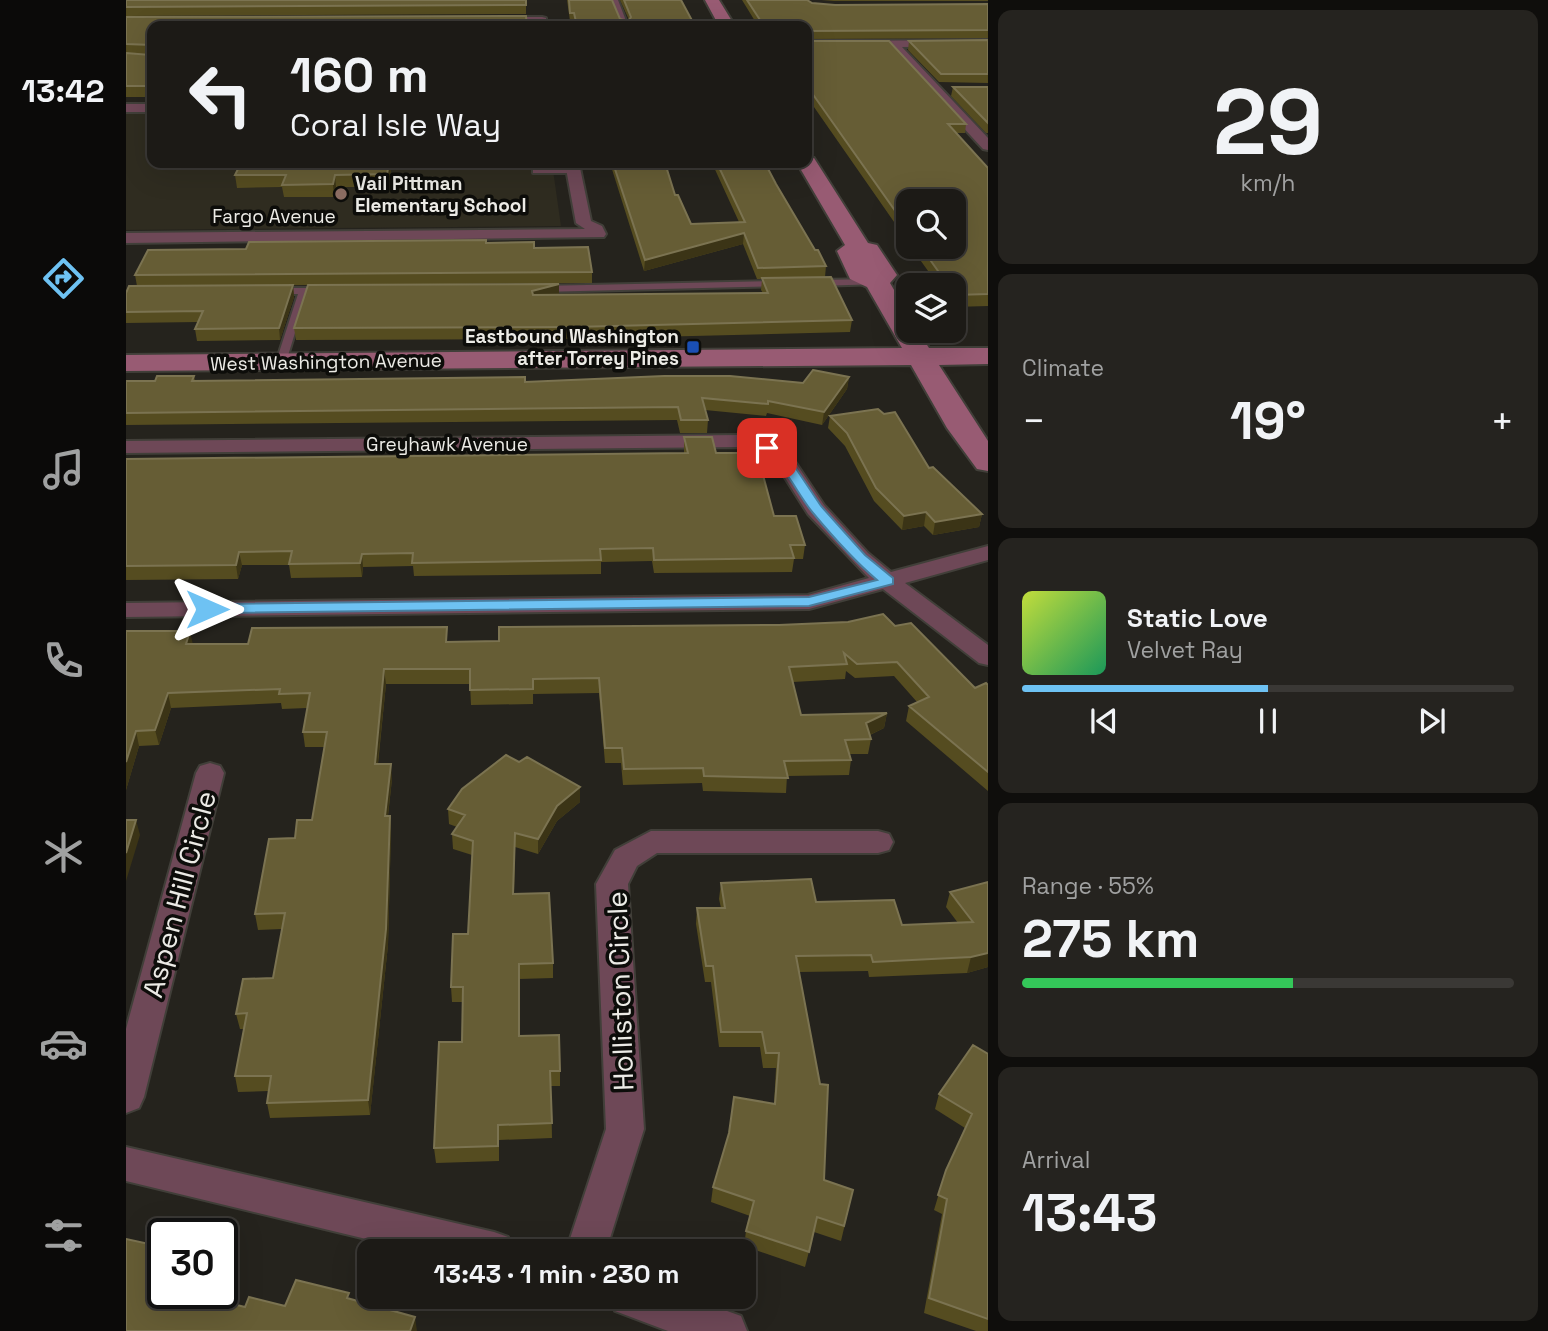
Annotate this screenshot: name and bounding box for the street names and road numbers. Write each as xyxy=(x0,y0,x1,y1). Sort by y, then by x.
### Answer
street label: Fargo Avenue xyxy=(212,204,336,229)
street label: West Washington Avenue xyxy=(210,347,442,377)
street label: Greyhawk Avenue xyxy=(366,432,528,457)
street label: Aspen Hill Circle xyxy=(134,787,224,1001)
street label: Holliston Circle xyxy=(599,891,641,1091)

